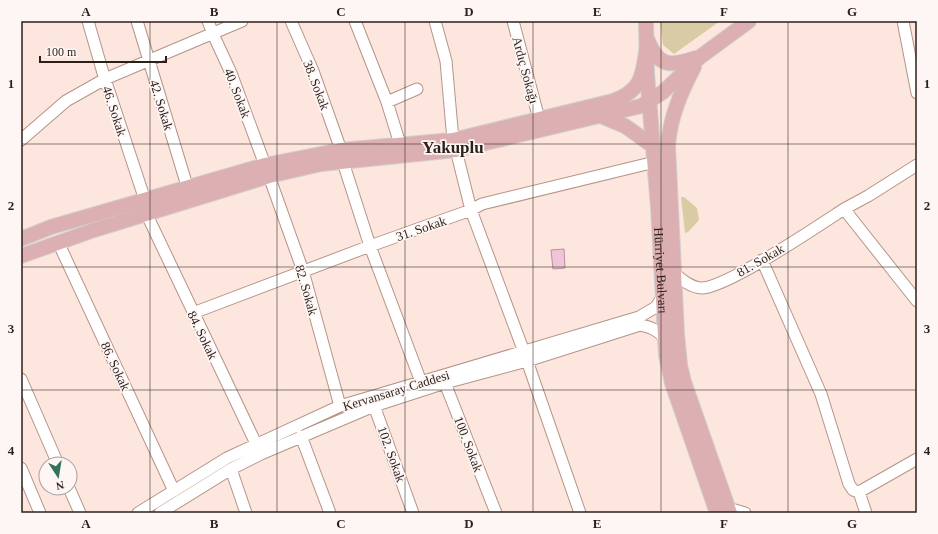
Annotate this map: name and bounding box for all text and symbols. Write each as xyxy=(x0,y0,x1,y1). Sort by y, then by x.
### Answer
text: A xyxy=(81,4,91,19)
text: B xyxy=(210,4,219,19)
text: C xyxy=(336,4,346,19)
text: D xyxy=(464,4,474,19)
text: E xyxy=(593,4,601,19)
text: F xyxy=(720,4,728,19)
text: G xyxy=(847,4,857,19)
street label: Ardıç Sokağı xyxy=(509,35,542,106)
scale bar xyxy=(40,38,166,64)
text: 100 m xyxy=(46,45,77,59)
street label: 38. Sokak xyxy=(300,58,333,113)
street label: 40. Sokak xyxy=(221,66,254,121)
text: 1 xyxy=(8,76,14,91)
text: 1 xyxy=(924,76,930,91)
street label: 42. Sokak xyxy=(147,78,176,133)
street label: 46. Sokak xyxy=(99,84,130,139)
district label: Yakuplu xyxy=(422,138,484,157)
text: 2 xyxy=(8,198,14,213)
text: 2 xyxy=(924,198,930,213)
street label: 31. Sokak xyxy=(394,213,449,244)
street label: Hürriyet Bulvarı xyxy=(651,227,671,314)
street label: 81. Sokak xyxy=(734,241,787,280)
street label: 82. Sokak xyxy=(292,263,321,318)
street label: 84. Sokak xyxy=(184,309,221,362)
text: 3 xyxy=(8,321,15,336)
text: 3 xyxy=(924,321,931,336)
street label: 86. Sokak xyxy=(98,339,134,393)
street label: Kervansaray Caddesi xyxy=(341,367,452,414)
street label: 100. Sokak xyxy=(451,414,486,475)
street label: 102. Sokak xyxy=(374,424,409,485)
text: 4 xyxy=(8,443,15,458)
text: 4 xyxy=(924,443,931,458)
north arrow xyxy=(38,456,78,496)
text: N xyxy=(55,479,65,492)
text: A xyxy=(81,516,91,531)
text: B xyxy=(210,516,219,531)
text: C xyxy=(336,516,346,531)
text: D xyxy=(464,516,474,531)
text: E xyxy=(593,516,601,531)
text: F xyxy=(720,516,728,531)
text: G xyxy=(847,516,857,531)

